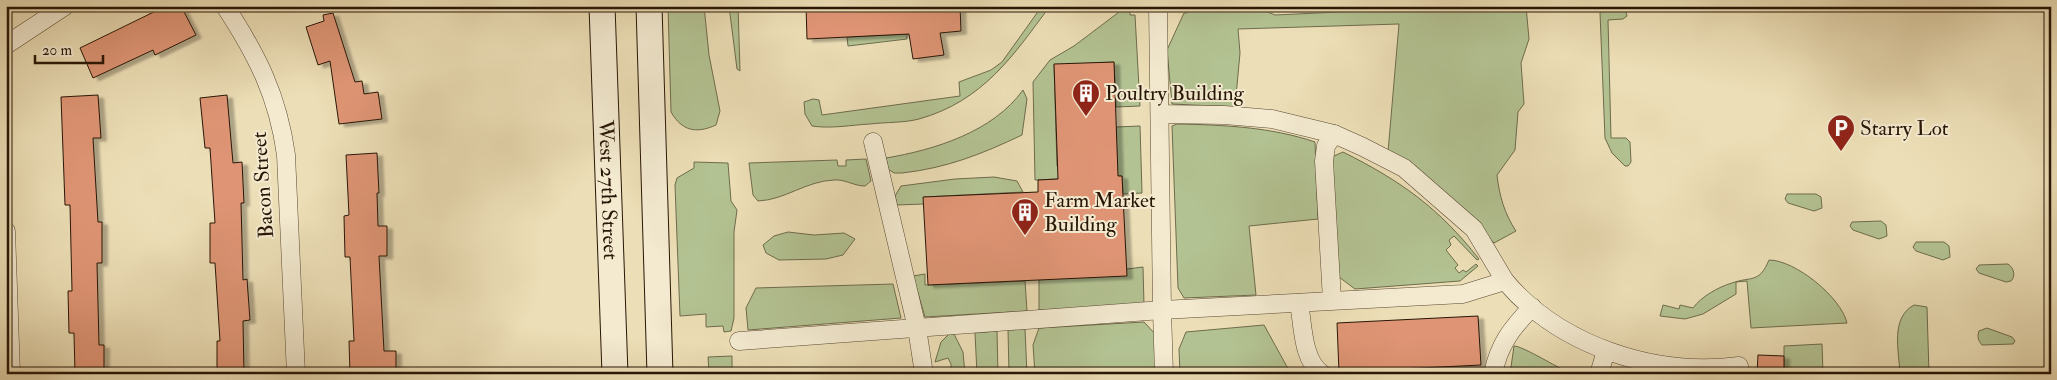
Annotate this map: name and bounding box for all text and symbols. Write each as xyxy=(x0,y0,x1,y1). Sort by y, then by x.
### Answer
scale bar xyxy=(35,32,102,64)
text: 20 m xyxy=(42,41,72,60)
building icon: Poultry Building xyxy=(1071,78,1101,117)
place label: Poultry Building xyxy=(1105,80,1244,107)
parking icon: Starry Lot xyxy=(1826,113,1856,152)
place label: Starry Lot xyxy=(1860,115,1949,142)
street label: West 27th Street xyxy=(593,119,624,260)
street label: Bacon Street xyxy=(246,131,280,239)
place label: Farm Market Building xyxy=(1044,187,1156,238)
building icon: Farm Market Building xyxy=(1010,197,1040,236)

